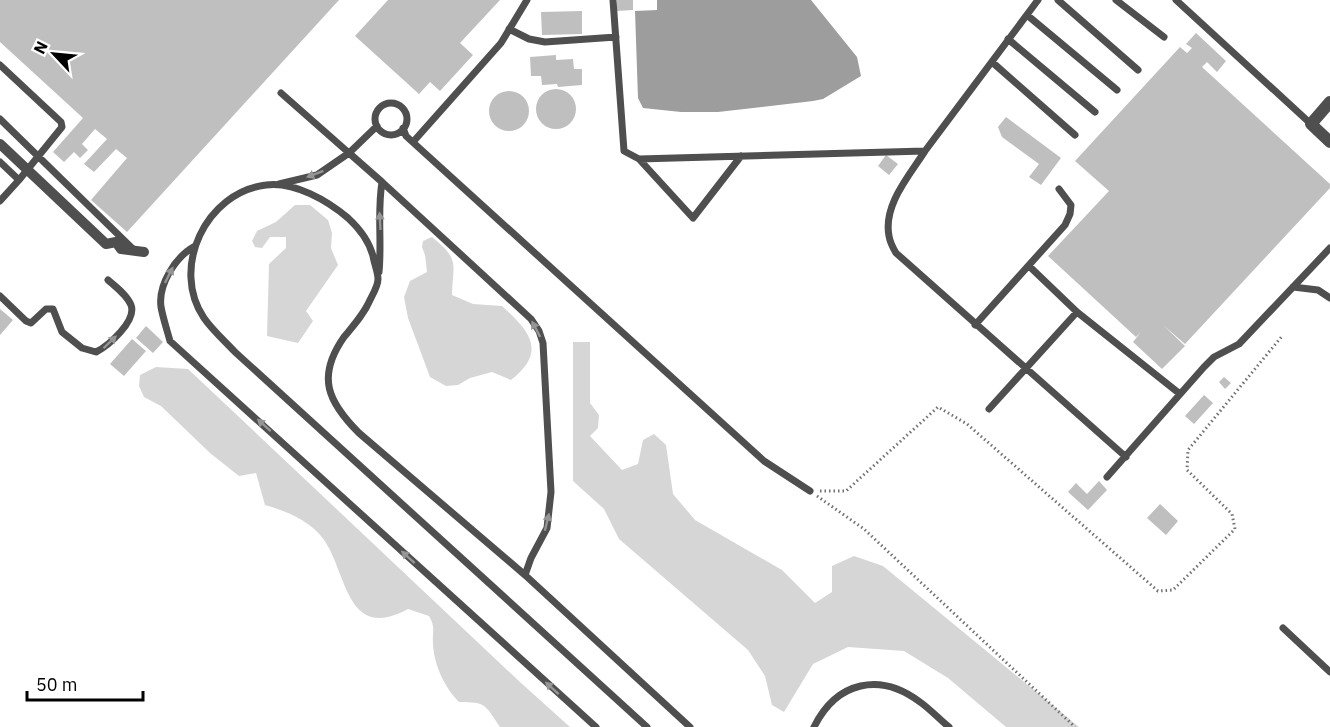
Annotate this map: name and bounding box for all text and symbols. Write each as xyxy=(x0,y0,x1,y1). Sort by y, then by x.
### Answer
north arrow xyxy=(24,24,84,84)
text: N xyxy=(29,38,52,57)
one-way arrow xyxy=(306,169,324,179)
one-way arrow xyxy=(375,212,384,231)
one-way arrow xyxy=(164,266,174,283)
one-way arrow xyxy=(532,320,542,338)
one-way arrow xyxy=(102,335,117,349)
one-way arrow xyxy=(257,419,271,433)
one-way arrow xyxy=(543,513,553,531)
one-way arrow xyxy=(401,551,416,564)
scale bar xyxy=(27,664,142,702)
text: 50 m xyxy=(36,673,78,696)
one-way arrow xyxy=(545,681,560,695)

